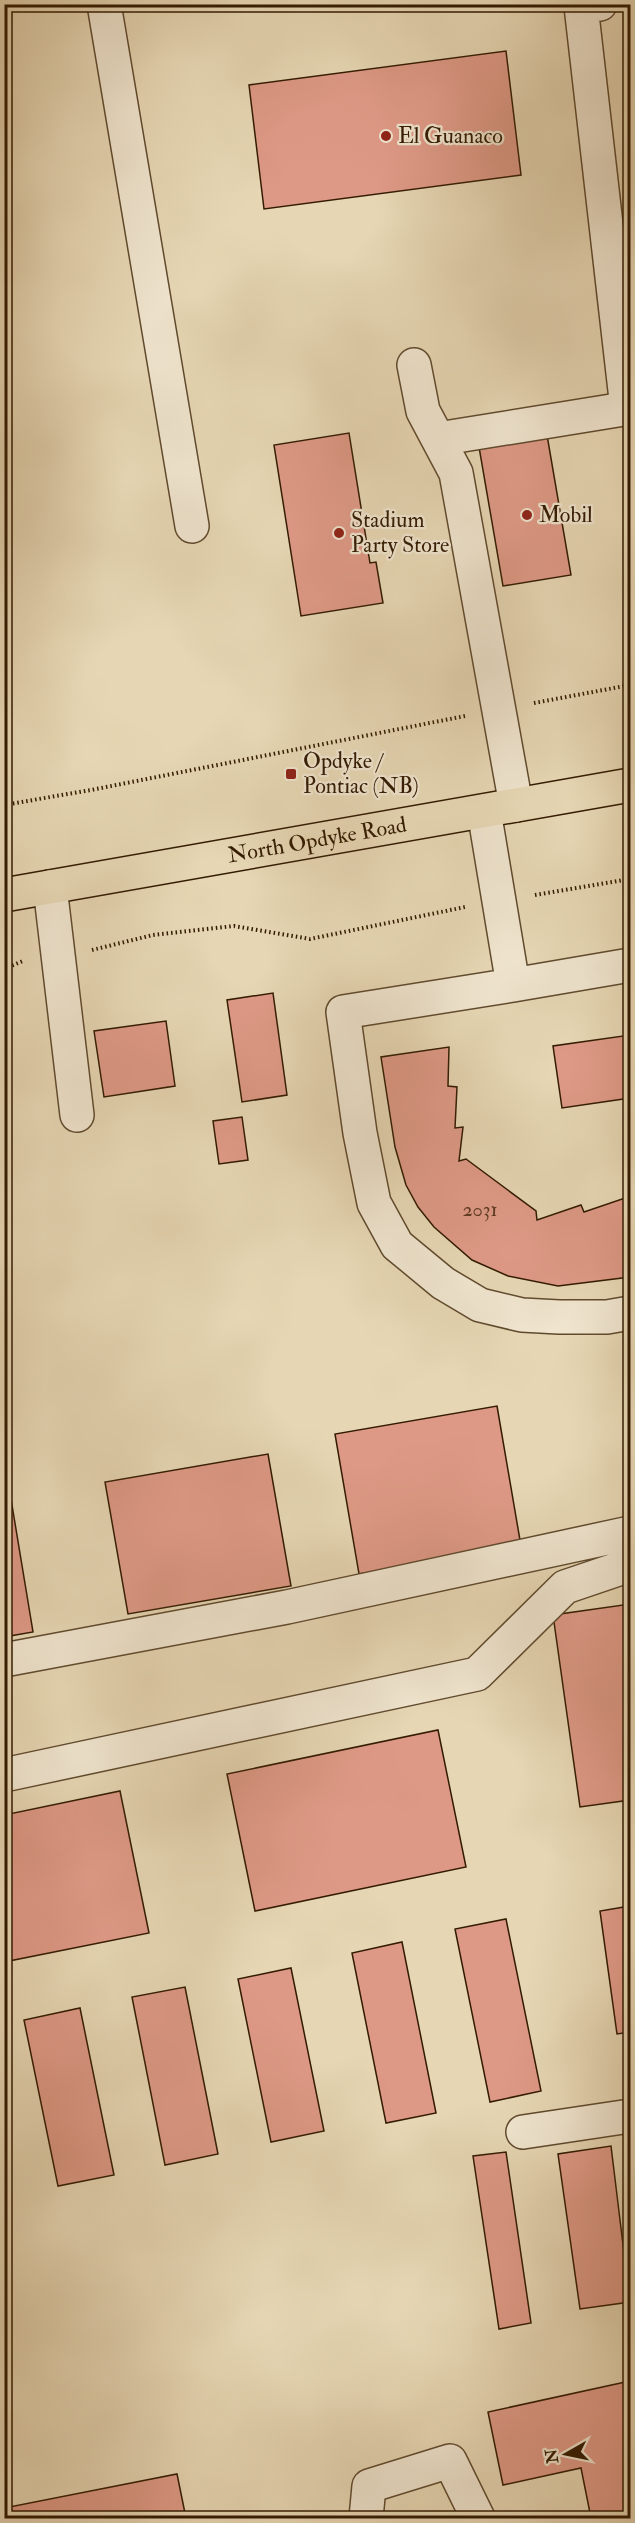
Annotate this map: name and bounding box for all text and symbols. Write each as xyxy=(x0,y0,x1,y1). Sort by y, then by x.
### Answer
place label: El Guanaco xyxy=(398,122,503,150)
marker: El Guanaco xyxy=(379,129,393,143)
place label: Mobil xyxy=(539,501,593,529)
place label: Stadium Party Store xyxy=(351,506,449,559)
marker: Mobil xyxy=(520,508,534,522)
marker: Stadium Party Store xyxy=(332,526,346,540)
place label: Opdyke / Pontiac (NB) xyxy=(303,747,419,800)
marker: Opdyke / Pontiac (NB) xyxy=(284,767,298,781)
street label: North Opdyke Road xyxy=(226,810,409,869)
house number: 2031 xyxy=(462,1197,498,1222)
north arrow xyxy=(536,2424,596,2484)
text: N xyxy=(541,2447,563,2466)

